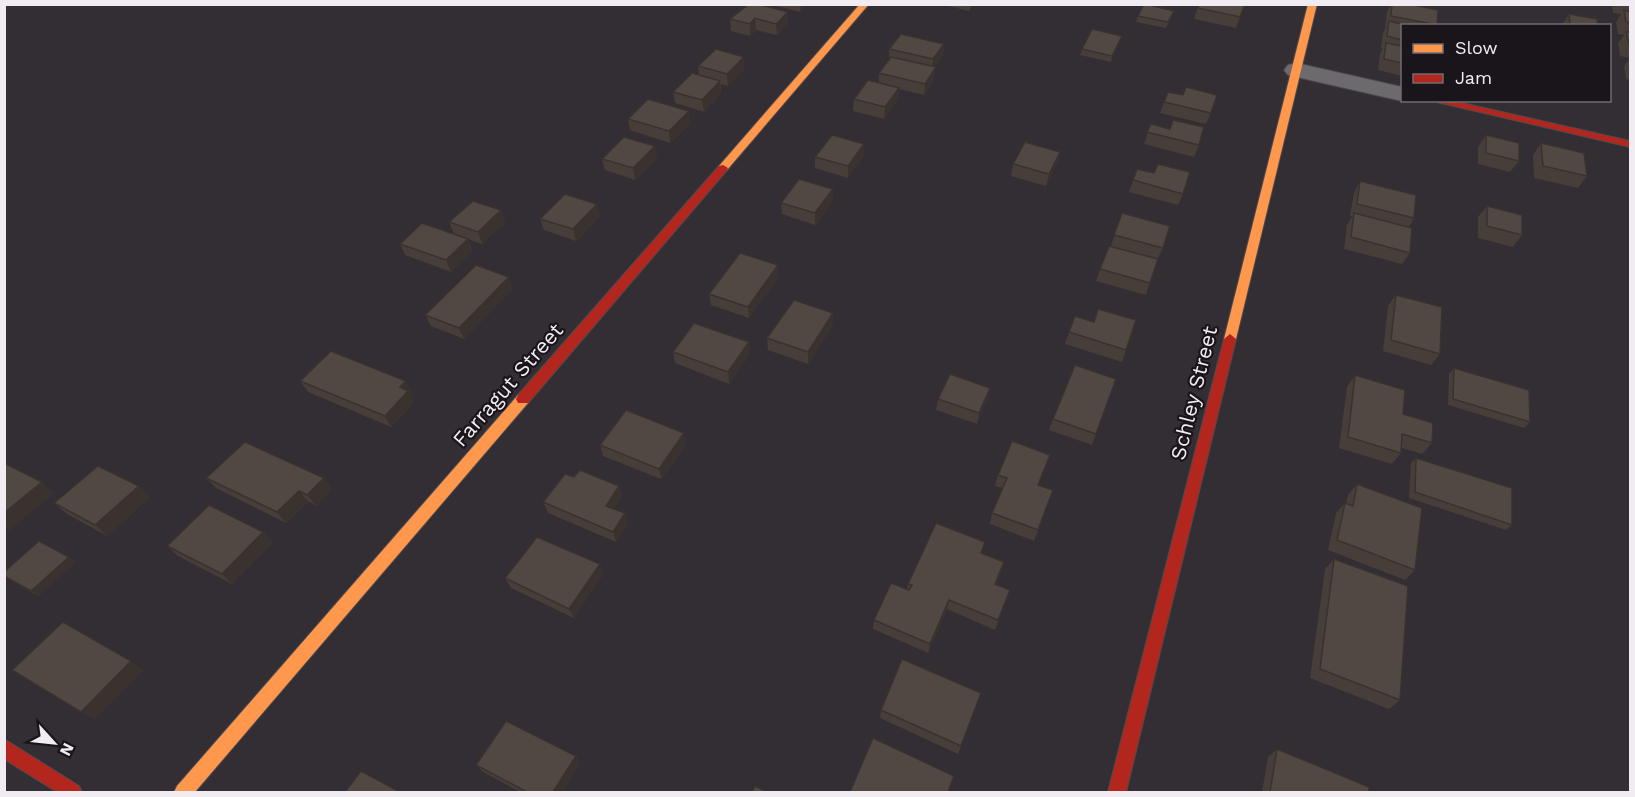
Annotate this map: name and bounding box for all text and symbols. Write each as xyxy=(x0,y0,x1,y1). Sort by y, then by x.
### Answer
legend xyxy=(1401,24,1611,102)
text: Slow xyxy=(1455,37,1498,58)
text: Jam xyxy=(1455,67,1492,88)
street label: Farragut Street xyxy=(447,318,568,452)
street label: Schley Street xyxy=(1165,323,1222,462)
north arrow xyxy=(24,713,84,773)
text: N xyxy=(56,740,78,759)

